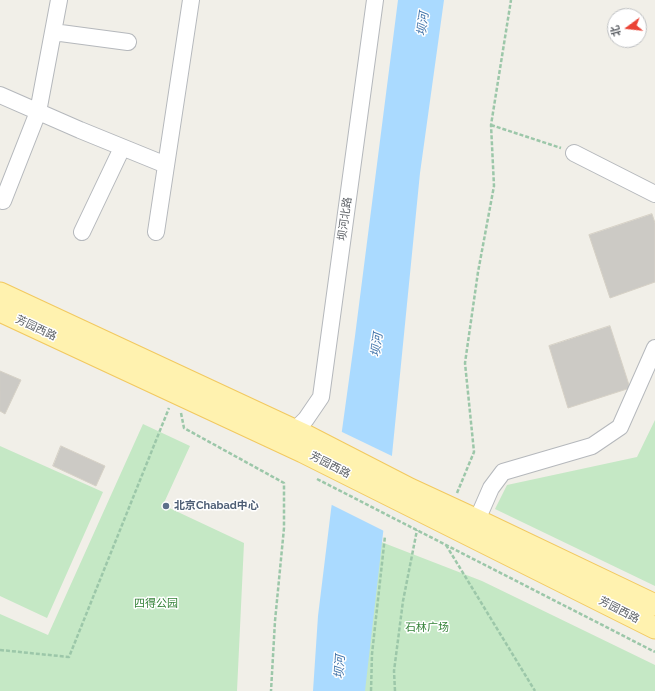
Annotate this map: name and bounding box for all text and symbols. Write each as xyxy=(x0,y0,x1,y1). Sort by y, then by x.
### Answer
north arrow xyxy=(607,8,647,48)
water label: 坝河 xyxy=(414,11,432,37)
text: 北 xyxy=(608,24,624,38)
street label: 坝河北路 xyxy=(335,196,355,242)
street label: 芳园西路 xyxy=(13,313,59,343)
water label: 坝河 xyxy=(368,332,386,358)
street label: 芳园西路 xyxy=(307,449,353,481)
place label: 北京Chabad中心 xyxy=(174,499,259,513)
marker: 北京Chabad中心 xyxy=(161,501,171,511)
street label: 芳园西路 xyxy=(596,594,642,626)
park label: 四得公园 xyxy=(134,597,178,611)
park label: 石林广场 xyxy=(405,621,449,635)
water label: 坝河 xyxy=(332,655,348,679)

